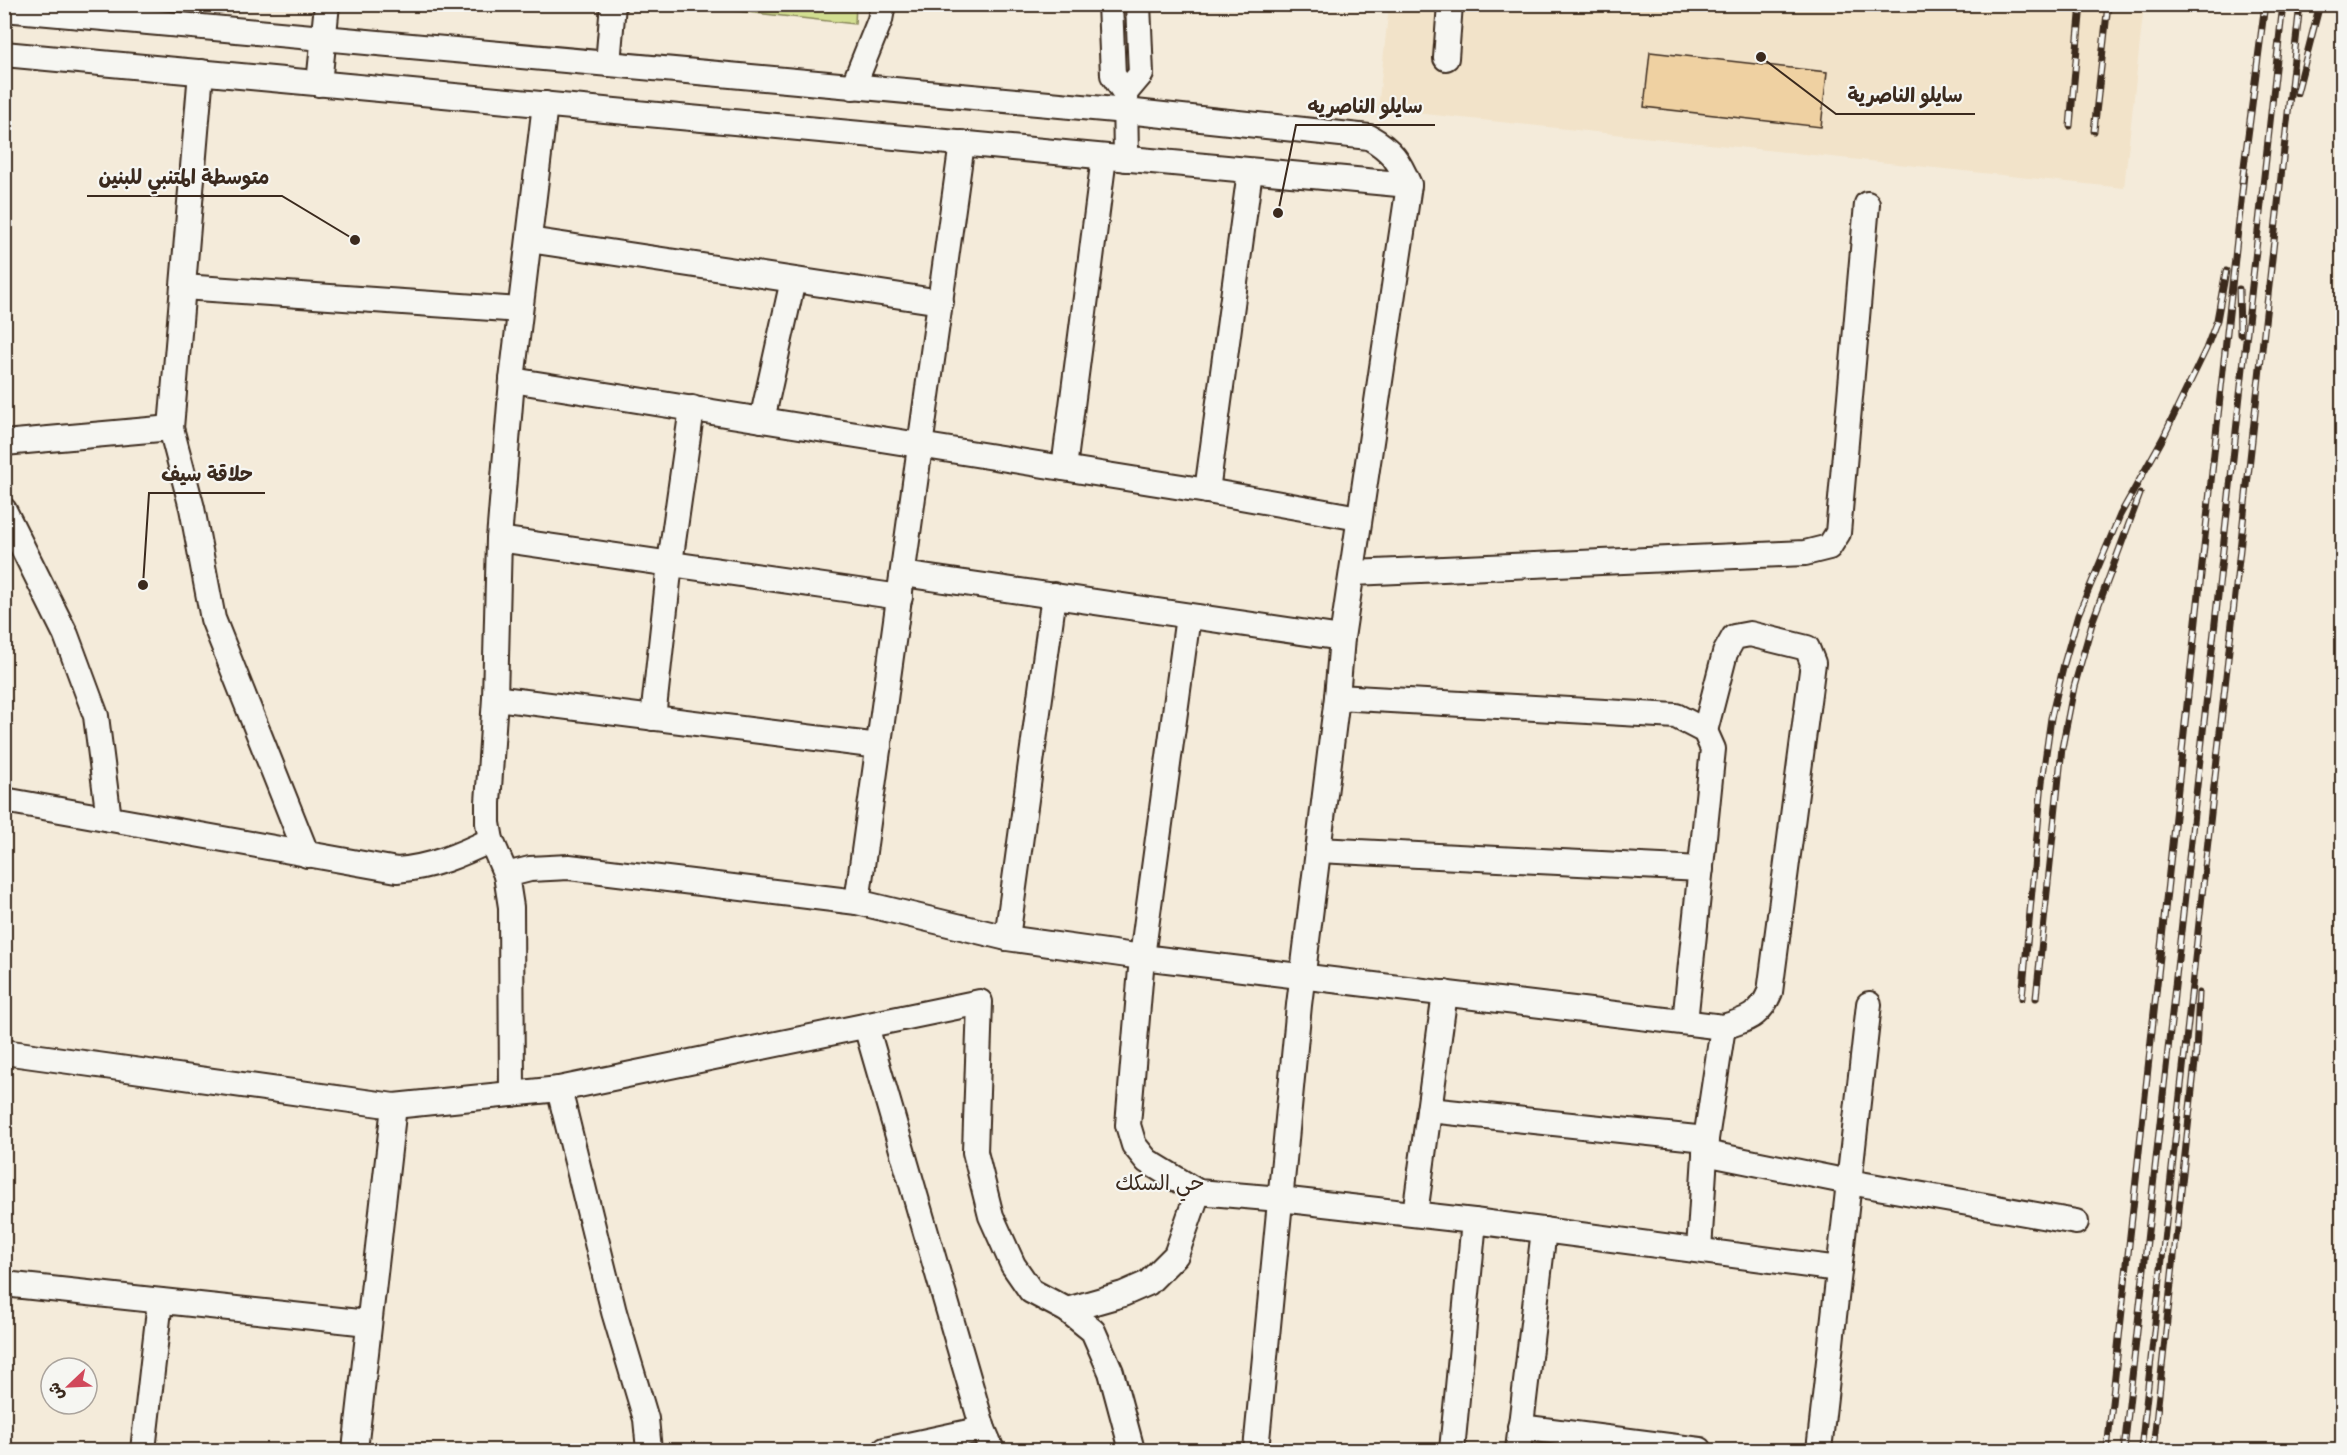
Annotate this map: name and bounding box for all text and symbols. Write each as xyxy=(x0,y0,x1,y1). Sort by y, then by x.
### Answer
callout: سايلو الناصرية xyxy=(1836,76,1975,114)
text: سايلو الناصرية xyxy=(1847,84,1963,109)
callout: سايلو الناصريه xyxy=(1296,87,1435,125)
text: سايلو الناصريه xyxy=(1307,95,1423,120)
callout: متوسطة المتنبي للبنين xyxy=(87,158,282,196)
text: متوسطة المتنبي للبنين xyxy=(99,166,269,195)
callout: حلاقة سيف xyxy=(149,455,265,493)
text: حلاقة سيف xyxy=(161,463,253,487)
district label: حي السكك xyxy=(1115,1171,1205,1202)
north arrow xyxy=(39,1356,99,1416)
text: ش xyxy=(44,1379,69,1403)

